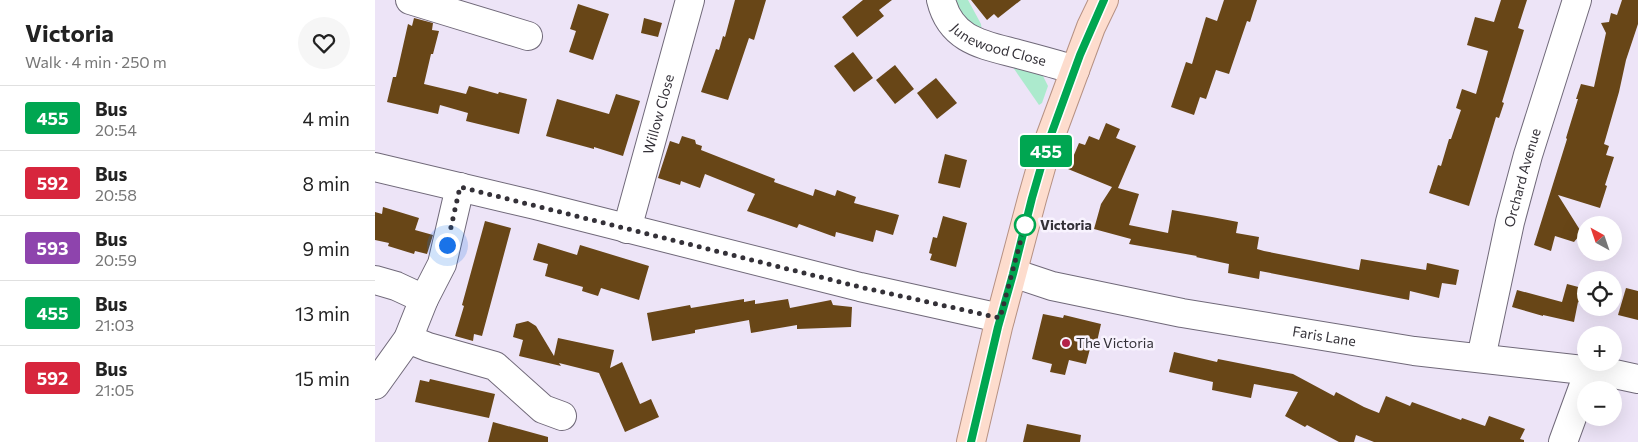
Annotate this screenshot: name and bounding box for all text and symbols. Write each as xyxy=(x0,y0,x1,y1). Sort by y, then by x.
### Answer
button: heart xyxy=(298,17,350,69)
text: Victoria xyxy=(25,18,114,47)
street label: Junewood Close xyxy=(947,20,1048,69)
text: Walk · 4 min · 250 m xyxy=(25,52,167,71)
street label: Willow Close xyxy=(639,72,677,156)
text: Bus xyxy=(95,97,127,120)
text: 455 xyxy=(36,107,69,129)
text: 4 min xyxy=(303,107,350,130)
text: 20:54 xyxy=(95,120,137,139)
street label: Orchard Avenue xyxy=(1500,126,1544,229)
line badge: 455 xyxy=(1017,135,1075,167)
text: 455 xyxy=(1030,140,1062,162)
text: Bus xyxy=(95,162,127,185)
text: 592 xyxy=(37,172,68,194)
text: 8 min xyxy=(302,172,350,195)
text: 20:58 xyxy=(95,185,137,204)
marker: Victoria xyxy=(1014,214,1036,236)
place label: Victoria xyxy=(1040,216,1092,233)
north arrow xyxy=(1577,216,1623,261)
map controls xyxy=(1577,216,1622,426)
text: Bus xyxy=(95,227,127,250)
your location xyxy=(435,233,460,258)
text: 593 xyxy=(37,237,68,259)
text: 9 min xyxy=(302,237,350,260)
text: 20:59 xyxy=(95,250,137,269)
button: locate xyxy=(1577,271,1622,316)
text: Bus xyxy=(95,292,127,315)
text: 455 xyxy=(36,302,69,324)
text: 13 min xyxy=(295,302,350,325)
text: 21:03 xyxy=(95,315,134,334)
street label: Faris Lane xyxy=(1291,322,1357,349)
button: + xyxy=(1577,326,1622,371)
place label: The Victoria xyxy=(1076,334,1154,351)
marker: The Victoria xyxy=(1060,337,1072,349)
text: Bus xyxy=(95,357,127,380)
text: 592 xyxy=(37,367,68,389)
text: 15 min xyxy=(295,367,350,390)
text: 21:05 xyxy=(95,380,134,399)
button: − xyxy=(1577,381,1622,426)

